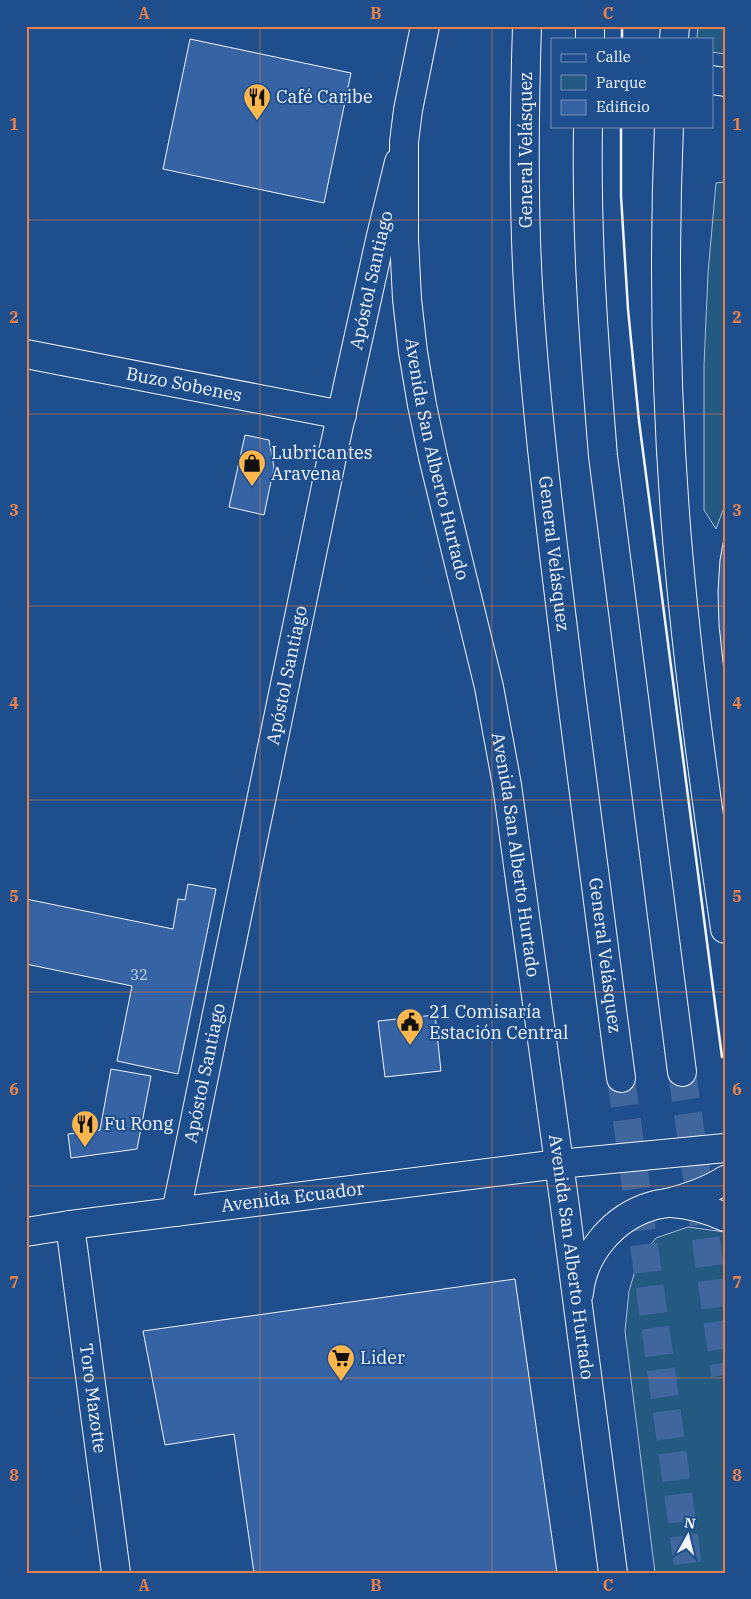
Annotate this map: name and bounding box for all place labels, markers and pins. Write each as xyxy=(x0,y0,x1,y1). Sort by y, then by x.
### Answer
restaurant icon: Café Caribe xyxy=(242,82,272,121)
place label: Café Caribe xyxy=(276,85,373,108)
place label: Lubricantes Aravena xyxy=(271,441,372,485)
shop icon: Lubricantes Aravena xyxy=(237,448,267,487)
place label: 21 Comisaría Estación Central xyxy=(429,1000,568,1044)
public building icon: 21 Comisaría Estación Central xyxy=(395,1007,425,1046)
restaurant icon: Fu Rong xyxy=(70,1109,100,1148)
place label: Fu Rong xyxy=(104,1112,174,1135)
supermarket icon: Lider xyxy=(326,1343,356,1382)
place label: Lider xyxy=(360,1346,405,1369)

